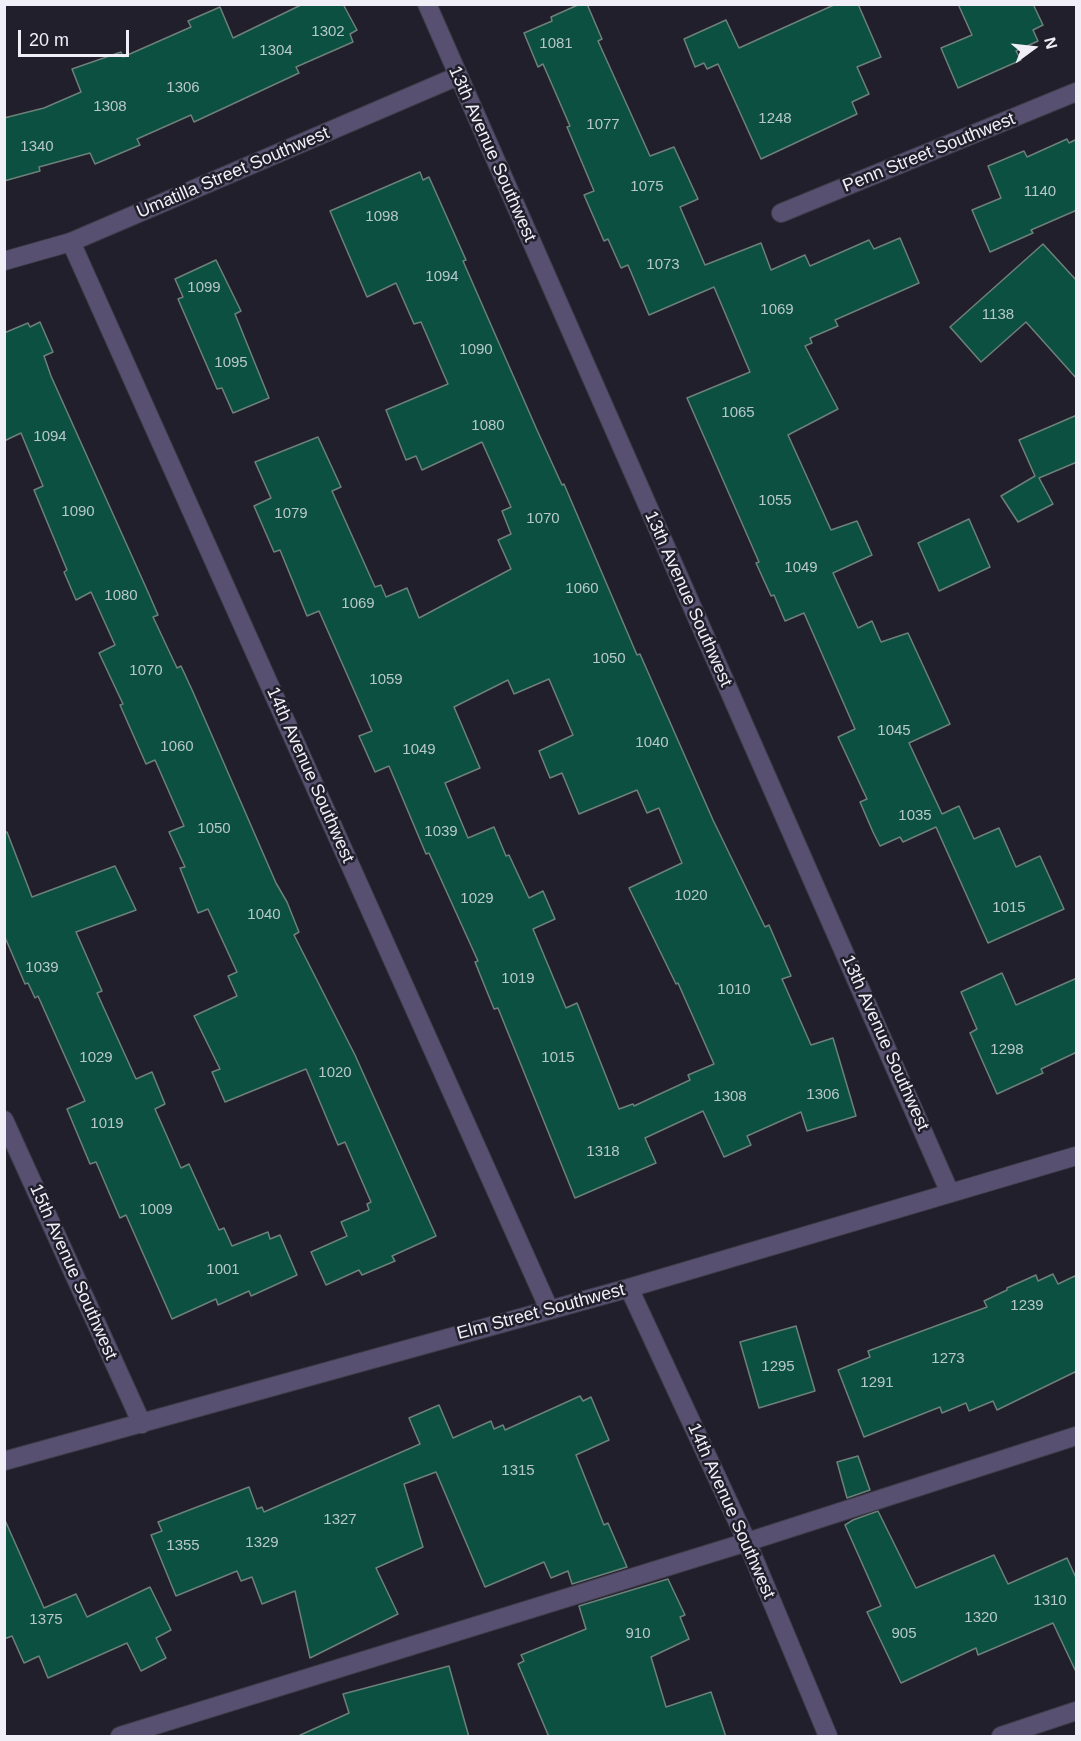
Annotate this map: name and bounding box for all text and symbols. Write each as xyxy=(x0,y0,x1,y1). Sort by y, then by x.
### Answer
scale bar xyxy=(21,18,132,56)
north arrow xyxy=(1003,18,1063,78)
house number: 1302 xyxy=(311,23,345,41)
text: 20 m xyxy=(29,30,69,50)
house number: 1081 xyxy=(539,35,573,53)
text: N xyxy=(1041,35,1061,51)
house number: 1304 xyxy=(259,42,293,60)
street label: 13th Avenue Southwest xyxy=(444,63,540,245)
house number: 1306 xyxy=(166,79,200,97)
house number: 1308 xyxy=(93,98,127,116)
street label: Penn Street Southwest xyxy=(840,109,1018,197)
house number: 1248 xyxy=(758,110,792,128)
house number: 1077 xyxy=(586,116,620,134)
street label: Umatilla Street Southwest xyxy=(133,123,333,223)
house number: 1340 xyxy=(20,138,54,156)
house number: 1075 xyxy=(630,178,664,196)
house number: 1140 xyxy=(1024,183,1056,201)
house number: 1098 xyxy=(365,208,399,226)
house number: 1073 xyxy=(646,256,680,274)
house number: 1094 xyxy=(425,268,459,286)
house number: 1099 xyxy=(187,279,221,297)
house number: 1069 xyxy=(760,301,794,319)
house number: 1138 xyxy=(982,306,1014,324)
house number: 1090 xyxy=(459,341,493,359)
house number: 1095 xyxy=(214,354,248,372)
house number: 1065 xyxy=(721,404,755,422)
house number: 1080 xyxy=(471,417,505,435)
house number: 1094 xyxy=(33,428,67,446)
house number: 1055 xyxy=(758,492,792,510)
house number: 1090 xyxy=(61,503,95,521)
house number: 1079 xyxy=(274,505,308,523)
street label: 13th Avenue Southwest xyxy=(640,508,736,690)
house number: 1070 xyxy=(526,510,560,528)
house number: 1049 xyxy=(784,559,818,577)
house number: 1060 xyxy=(565,580,599,598)
house number: 1080 xyxy=(104,587,138,605)
house number: 1069 xyxy=(341,595,375,613)
house number: 1050 xyxy=(592,650,626,668)
house number: 1070 xyxy=(129,662,163,680)
house number: 1059 xyxy=(369,671,403,689)
street label: 14th Avenue Southwest xyxy=(262,684,358,866)
house number: 1045 xyxy=(877,722,911,740)
house number: 1040 xyxy=(635,734,669,752)
house number: 1060 xyxy=(160,738,194,756)
house number: 1049 xyxy=(402,741,436,759)
house number: 1035 xyxy=(898,807,932,825)
house number: 1050 xyxy=(197,820,231,838)
house number: 1039 xyxy=(424,823,458,841)
house number: 1020 xyxy=(674,887,708,905)
house number: 1029 xyxy=(460,890,494,908)
house number: 1015 xyxy=(992,899,1026,917)
house number: 1040 xyxy=(247,906,281,924)
street label: 13th Avenue Southwest xyxy=(837,952,933,1134)
house number: 1039 xyxy=(25,959,59,977)
house number: 1019 xyxy=(501,970,535,988)
house number: 1010 xyxy=(717,981,751,999)
house number: 1298 xyxy=(990,1041,1024,1059)
house number: 1029 xyxy=(79,1049,113,1067)
house number: 1015 xyxy=(541,1049,575,1067)
house number: 1020 xyxy=(318,1064,352,1082)
house number: 1306 xyxy=(806,1086,840,1104)
house number: 1308 xyxy=(713,1088,747,1106)
house number: 1019 xyxy=(90,1115,124,1133)
house number: 1318 xyxy=(586,1143,620,1161)
street label: 15th Avenue Southwest xyxy=(25,1181,121,1363)
house number: 1009 xyxy=(139,1201,173,1219)
house number: 1001 xyxy=(206,1261,240,1279)
street label: Elm Street Southwest xyxy=(455,1279,627,1345)
house number: 1239 xyxy=(1010,1297,1044,1315)
house number: 1273 xyxy=(931,1350,965,1368)
house number: 1295 xyxy=(761,1358,795,1376)
house number: 1291 xyxy=(860,1374,894,1392)
street label: 14th Avenue Southwest xyxy=(683,1420,779,1602)
house number: 1315 xyxy=(501,1462,535,1480)
house number: 1327 xyxy=(323,1511,357,1529)
house number: 1329 xyxy=(245,1534,279,1552)
house number: 1355 xyxy=(166,1537,200,1555)
house number: 1310 xyxy=(1033,1592,1067,1610)
house number: 1320 xyxy=(964,1609,998,1627)
house number: 1375 xyxy=(29,1611,63,1629)
house number: 910 xyxy=(625,1625,651,1643)
house number: 905 xyxy=(891,1625,917,1643)

